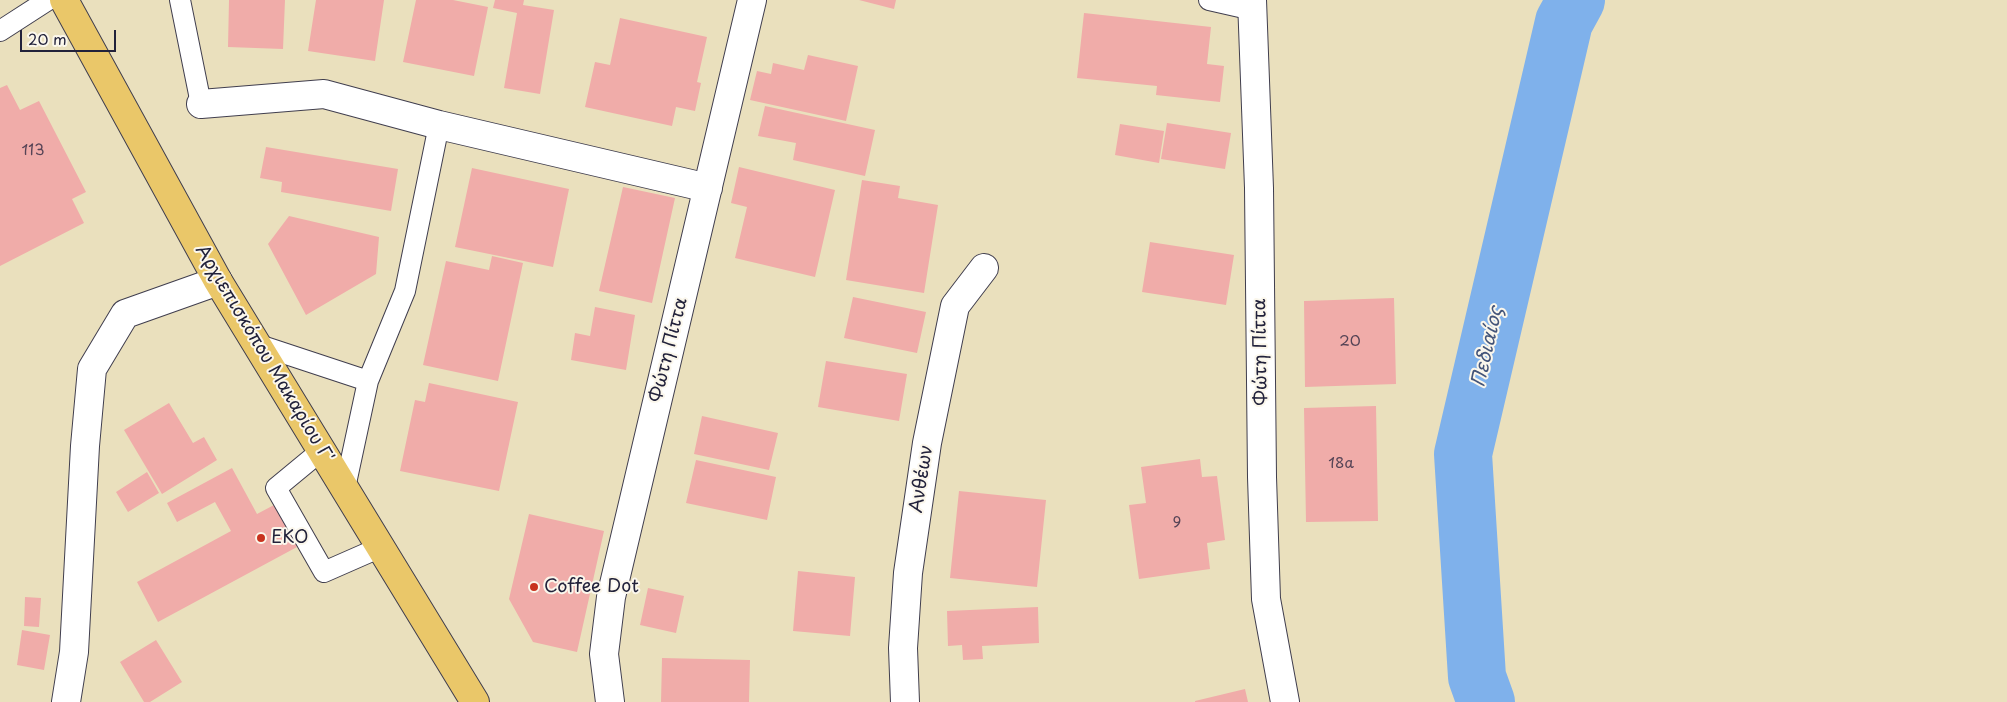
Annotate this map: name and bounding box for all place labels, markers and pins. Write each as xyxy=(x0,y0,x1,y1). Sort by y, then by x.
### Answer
place label: EKO xyxy=(271,527,308,549)
marker: EKO xyxy=(255,532,267,544)
place label: Coffee Dot xyxy=(544,576,639,598)
marker: Coffee Dot xyxy=(528,581,540,593)

